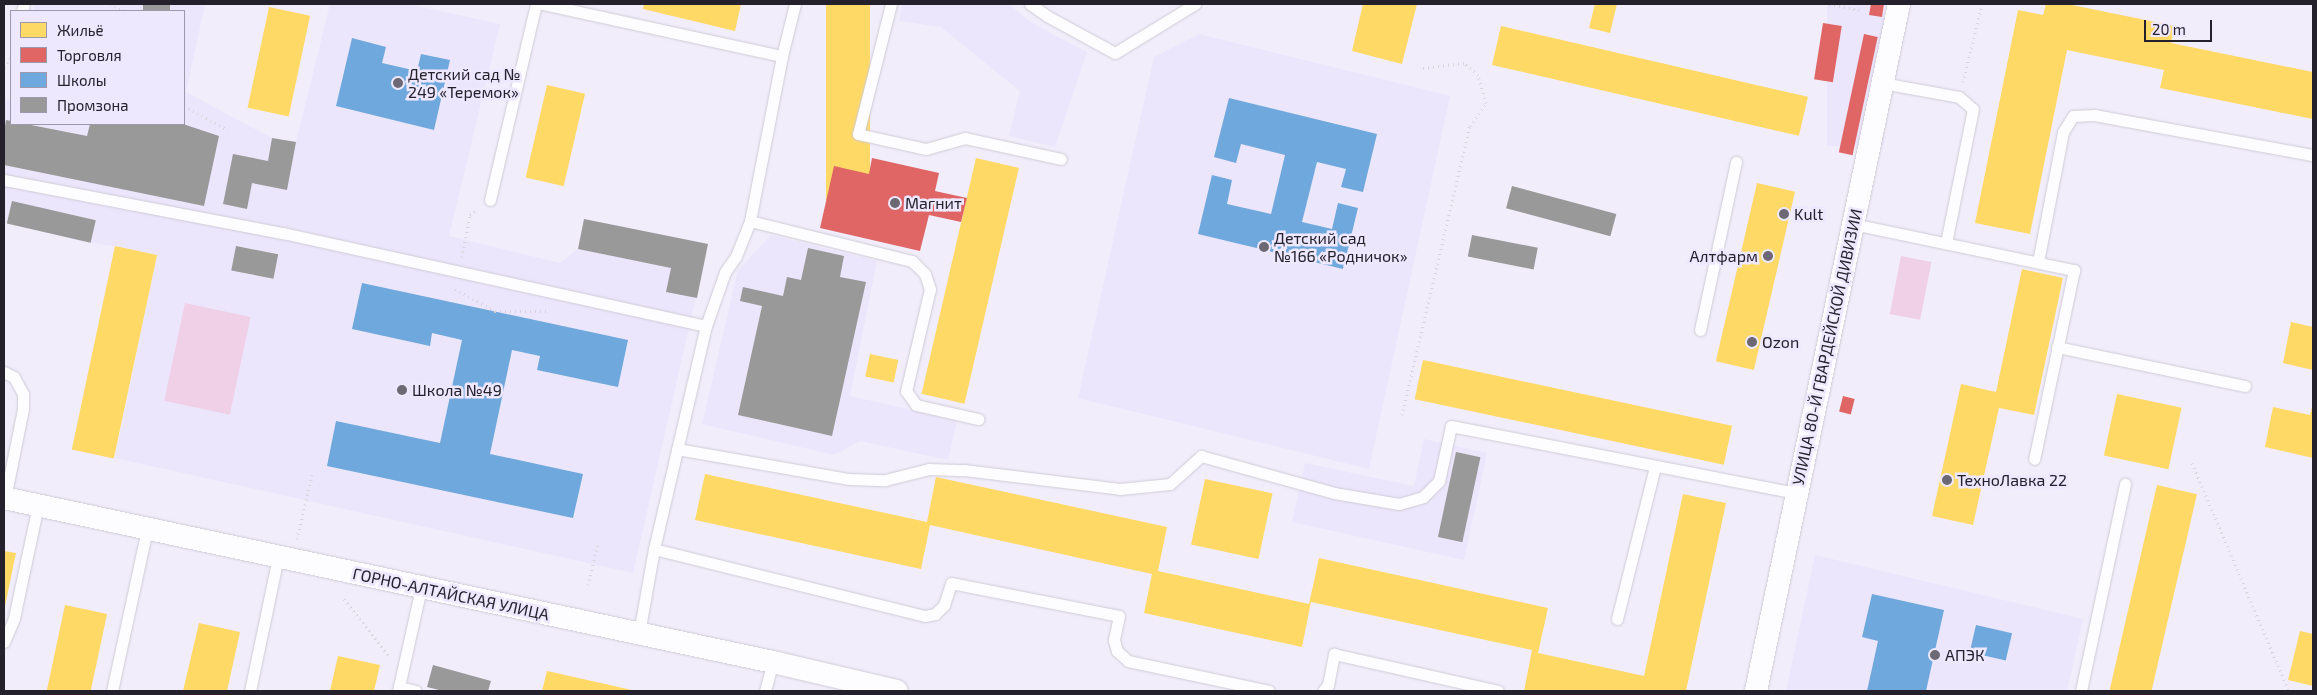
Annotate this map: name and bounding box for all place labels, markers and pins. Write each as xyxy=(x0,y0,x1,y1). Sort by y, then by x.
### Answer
place label: Детский сад № 249 «Теремок» xyxy=(408,64,521,102)
marker: Детский сад № 249 «Теремок» xyxy=(392,77,404,89)
place label: Магнит xyxy=(905,193,962,213)
marker: Магнит xyxy=(889,197,901,209)
place label: Kult xyxy=(1794,204,1823,224)
marker: Kult xyxy=(1778,208,1790,220)
place label: Детский сад №166 «Родничок» xyxy=(1274,228,1407,266)
marker: Детский сад №166 «Родничок» xyxy=(1258,241,1270,253)
place label: Алтфарм xyxy=(1690,246,1758,266)
marker: Алтфарм xyxy=(1762,250,1774,262)
place label: Ozon xyxy=(1762,332,1799,352)
marker: Ozon xyxy=(1746,336,1758,348)
place label: Школа №49 xyxy=(412,380,502,400)
marker: Школа №49 xyxy=(396,384,408,396)
place label: ТехноЛавка 22 xyxy=(1957,470,2067,490)
marker: ТехноЛавка 22 xyxy=(1941,474,1953,486)
place label: АПЭК xyxy=(1945,645,1984,665)
marker: АПЭК xyxy=(1929,649,1941,661)

